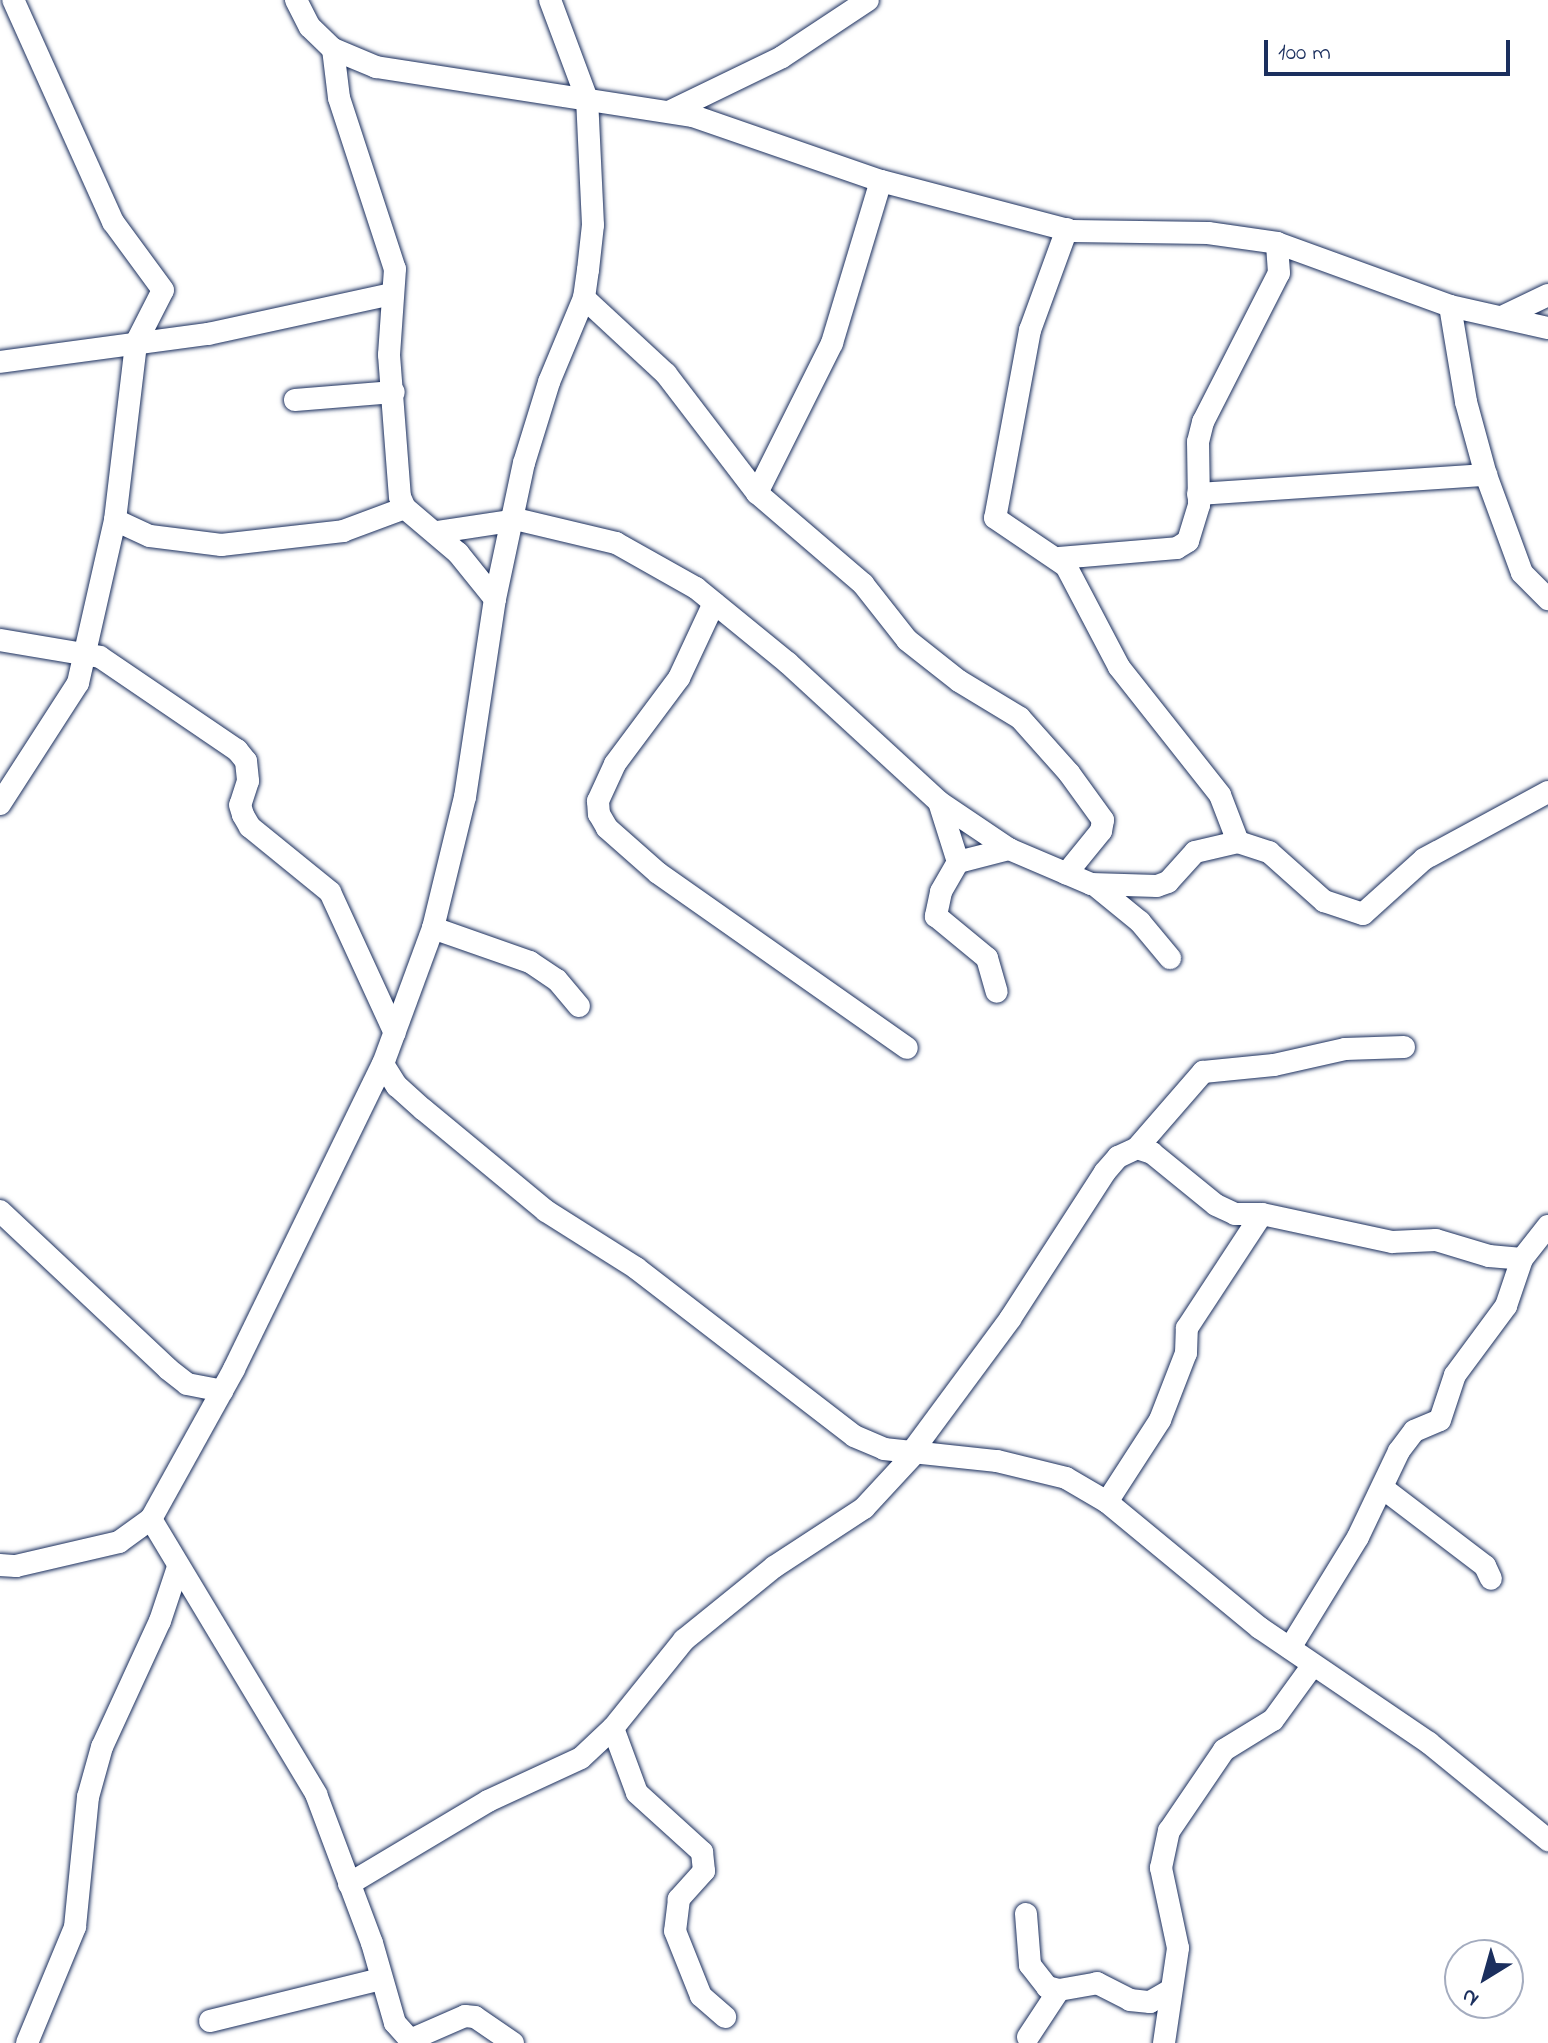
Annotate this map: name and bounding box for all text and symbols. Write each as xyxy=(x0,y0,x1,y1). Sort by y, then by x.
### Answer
scale bar xyxy=(1268,24,1514,74)
text: 100 m xyxy=(1278,36,1331,71)
north arrow xyxy=(1444,1939,1524,2019)
text: N xyxy=(1455,1979,1486,2014)

